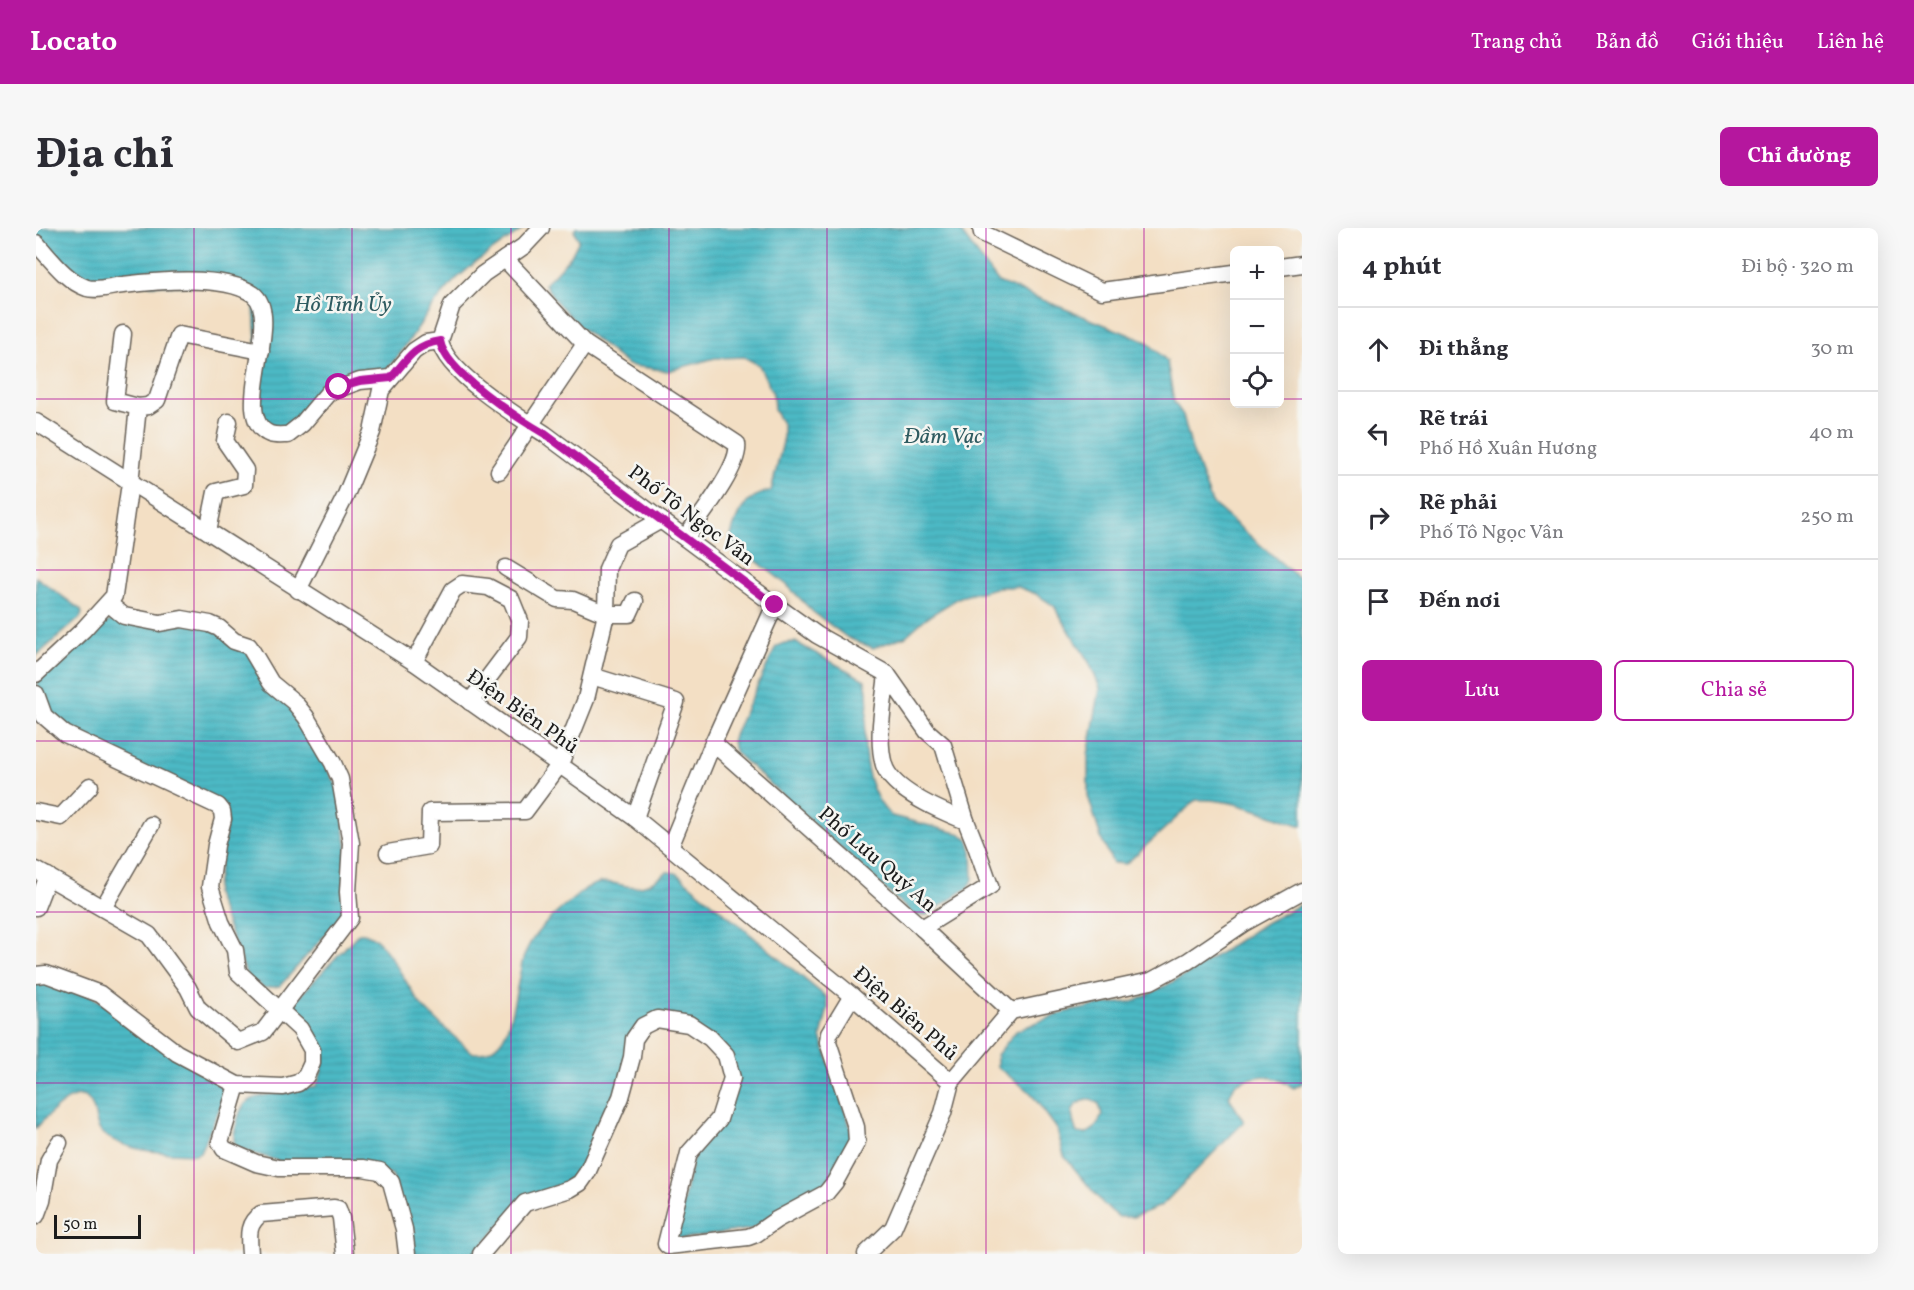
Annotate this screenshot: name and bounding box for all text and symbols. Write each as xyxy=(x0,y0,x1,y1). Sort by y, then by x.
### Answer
text: Locato xyxy=(30,23,117,62)
text: Trang chủ xyxy=(1471,28,1562,57)
text: Bản đồ xyxy=(1595,28,1659,57)
text: Giới thiệu xyxy=(1692,28,1784,57)
text: Liên hệ xyxy=(1817,28,1884,57)
text: Địa chỉ xyxy=(36,127,174,186)
button: Chỉ đường xyxy=(1720,127,1878,186)
map controls xyxy=(1230,246,1284,408)
button: + xyxy=(1230,246,1284,300)
text: 4 phút xyxy=(1362,249,1441,285)
text: Đi bộ · 320 m xyxy=(1741,253,1854,281)
water label: Hồ Tỉnh Ủy xyxy=(294,290,392,321)
button: − xyxy=(1230,300,1284,354)
icon: ahead xyxy=(1362,333,1395,366)
text: Đi thẳng xyxy=(1419,334,1509,365)
text: 30 m xyxy=(1810,335,1854,363)
button: locate xyxy=(1230,354,1284,408)
route start xyxy=(325,373,351,399)
text: Rẽ trái xyxy=(1419,404,1488,435)
icon: left xyxy=(1362,417,1395,450)
text: 40 m xyxy=(1809,419,1854,447)
water label: Đầm Vạc xyxy=(904,422,982,453)
text: Phố Hồ Xuân Hương xyxy=(1419,435,1597,463)
street label: Phố Tô Ngọc Vân xyxy=(622,459,761,574)
text: Rẽ phải xyxy=(1419,488,1498,519)
icon: right xyxy=(1362,501,1395,534)
text: 250 m xyxy=(1800,503,1854,531)
text: Phố Tô Ngọc Vân xyxy=(1419,519,1564,547)
icon: arrive xyxy=(1362,585,1395,618)
text: Đến nơi xyxy=(1419,586,1501,617)
route end xyxy=(761,591,787,617)
button: Lưu xyxy=(1362,660,1602,721)
button: Chia sẻ xyxy=(1614,660,1854,721)
street label: Điện Biên Phủ xyxy=(460,663,584,762)
street label: Phố Lưu Quý An xyxy=(811,800,943,920)
street label: Điện Biên Phủ xyxy=(846,960,964,1068)
scale bar xyxy=(54,1212,141,1240)
text: 50 m xyxy=(63,1214,97,1236)

